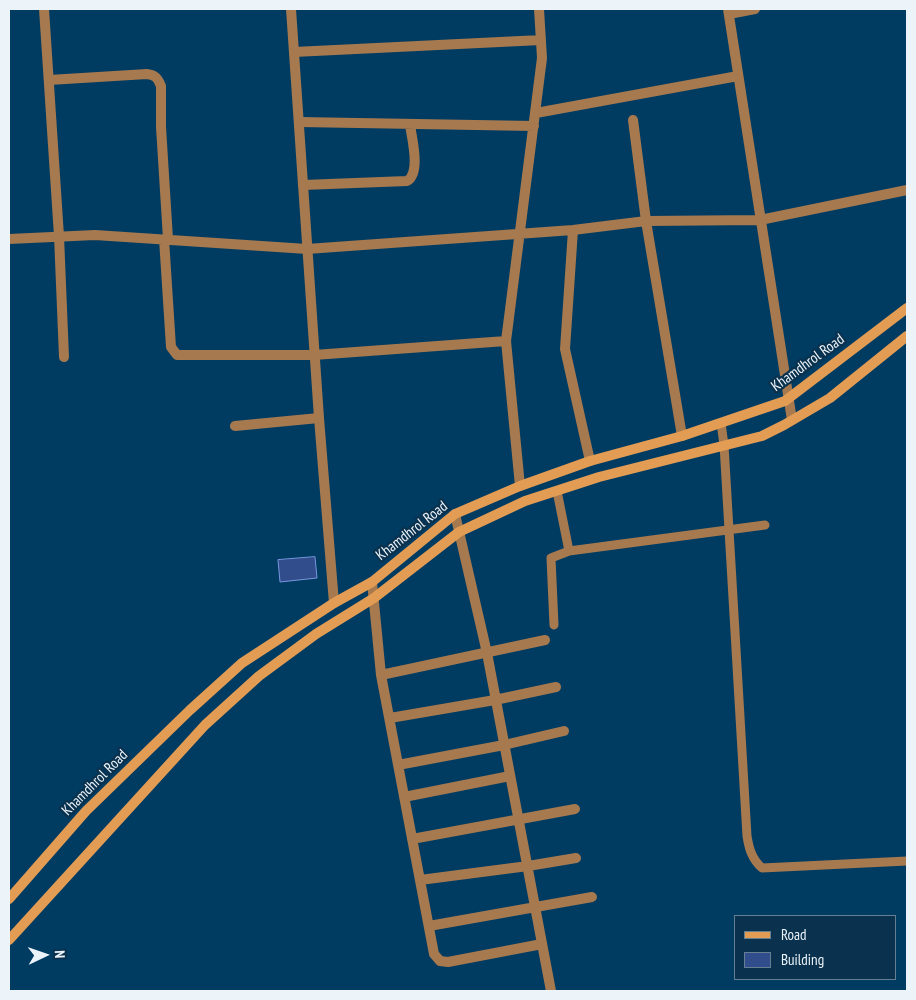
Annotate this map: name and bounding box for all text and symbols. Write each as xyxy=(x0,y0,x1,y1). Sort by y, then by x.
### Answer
street label: Khamdhrol Road xyxy=(768,331,848,395)
street label: Khamdhrol Road xyxy=(373,498,451,564)
street label: Khamdhrol Road xyxy=(58,746,132,820)
legend xyxy=(734,915,896,980)
text: Road xyxy=(781,925,807,944)
north arrow xyxy=(20,930,70,980)
text: N xyxy=(51,950,69,958)
text: Building xyxy=(781,950,824,969)

